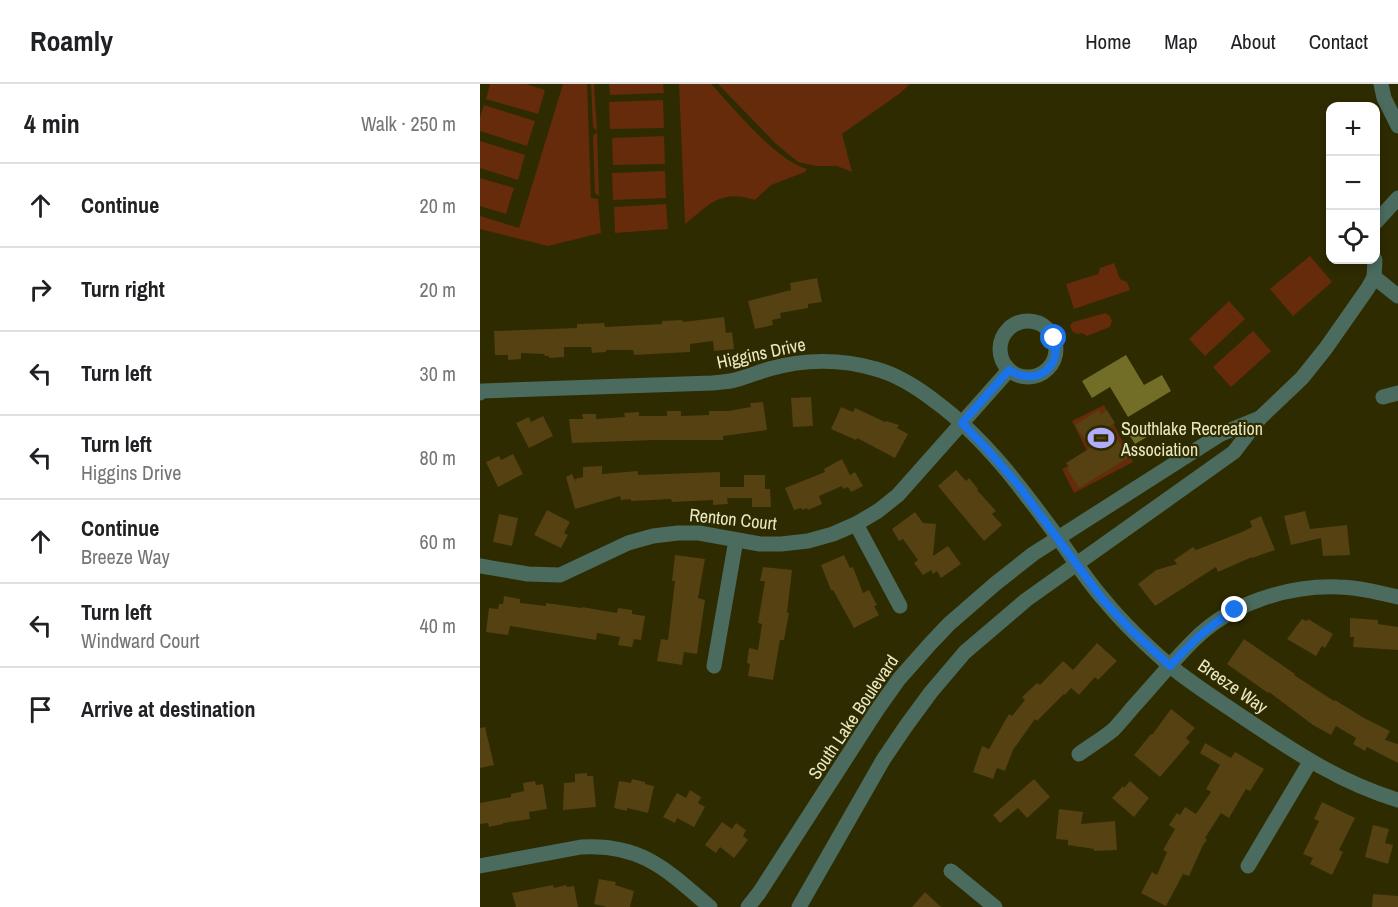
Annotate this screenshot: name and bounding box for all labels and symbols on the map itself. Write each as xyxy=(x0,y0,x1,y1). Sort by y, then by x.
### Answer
route start xyxy=(1040,324,1066,350)
street label: Higgins Drive xyxy=(714,331,808,375)
place label: Southlake Recreation Association xyxy=(1120,416,1263,462)
sports icon: Southlake Recreation Association xyxy=(1086,423,1116,453)
street label: Renton Court xyxy=(688,502,778,536)
route end xyxy=(1221,596,1247,622)
street label: South Lake Boulevard xyxy=(802,650,904,784)
street label: Breeze Way xyxy=(1193,653,1273,719)

